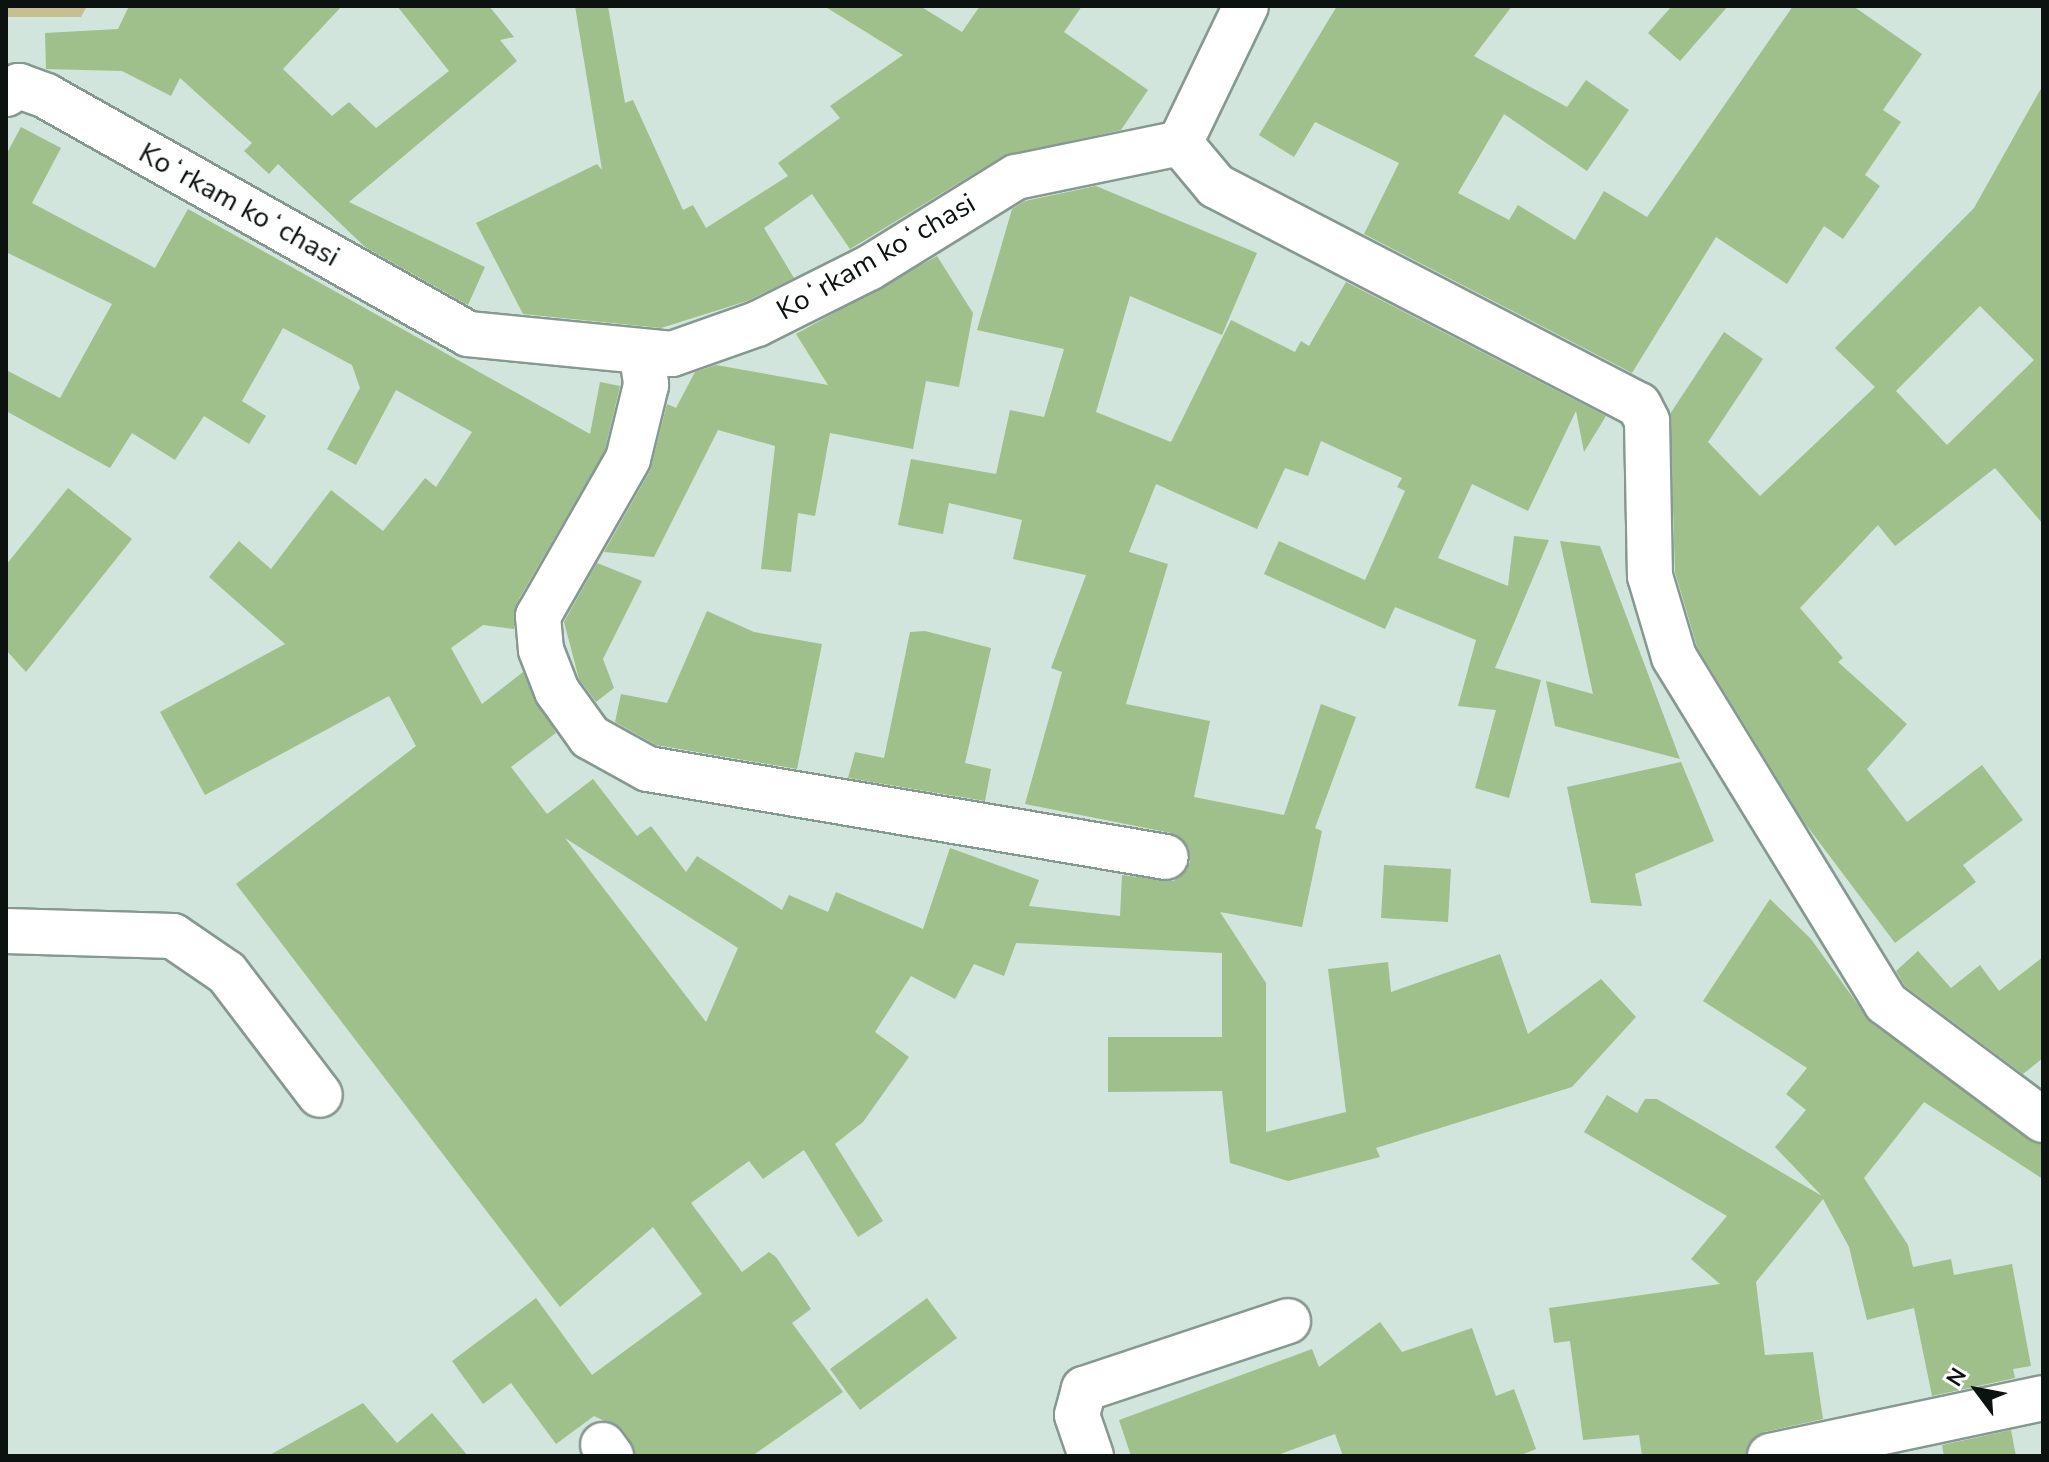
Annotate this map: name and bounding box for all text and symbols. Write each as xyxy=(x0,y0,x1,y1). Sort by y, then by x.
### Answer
street label: Koʻrkam koʻchasi xyxy=(133,136,345,274)
street label: Koʻrkam koʻchasi xyxy=(771,187,981,327)
north arrow xyxy=(1937,1350,2017,1430)
text: N xyxy=(1940,1362,1974,1392)

